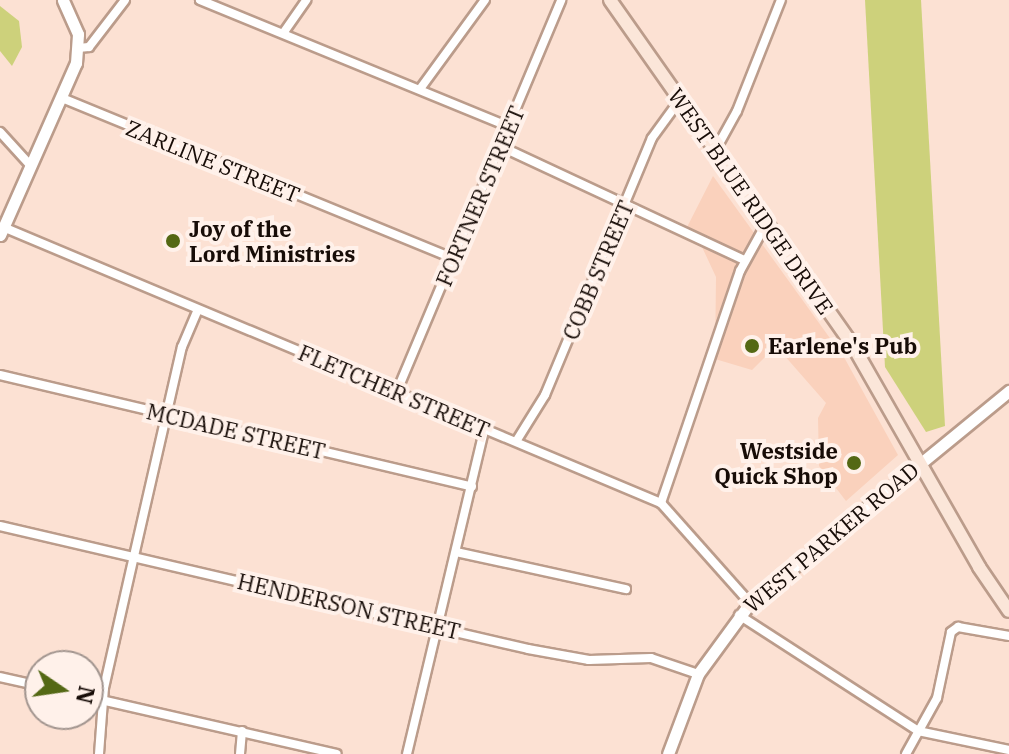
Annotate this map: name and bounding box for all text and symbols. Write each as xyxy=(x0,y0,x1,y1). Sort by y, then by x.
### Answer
street label: WEST BLUE RIDGE DRIVE xyxy=(663,83,839,319)
street label: FORTNER STREET xyxy=(430,102,530,290)
street label: ZARLINE STREET xyxy=(122,114,304,208)
street label: COBB STREET xyxy=(557,196,639,344)
place label: Joy of the Lord Ministries xyxy=(189,215,355,266)
marker: Joy of the Lord Ministries xyxy=(164,232,182,250)
place label: Earlene's Pub xyxy=(768,333,917,359)
marker: Earlene's Pub xyxy=(743,337,761,355)
street label: FLETCHER STREET xyxy=(294,339,494,443)
street label: MCDADE STREET xyxy=(144,398,328,464)
place label: Westside Quick Shop xyxy=(714,437,838,488)
marker: Westside Quick Shop xyxy=(845,454,863,472)
street label: WEST PARKER ROAD xyxy=(738,456,924,618)
street label: HENDERSON STREET xyxy=(235,567,463,645)
north arrow xyxy=(24,650,104,730)
text: N xyxy=(70,683,102,707)

